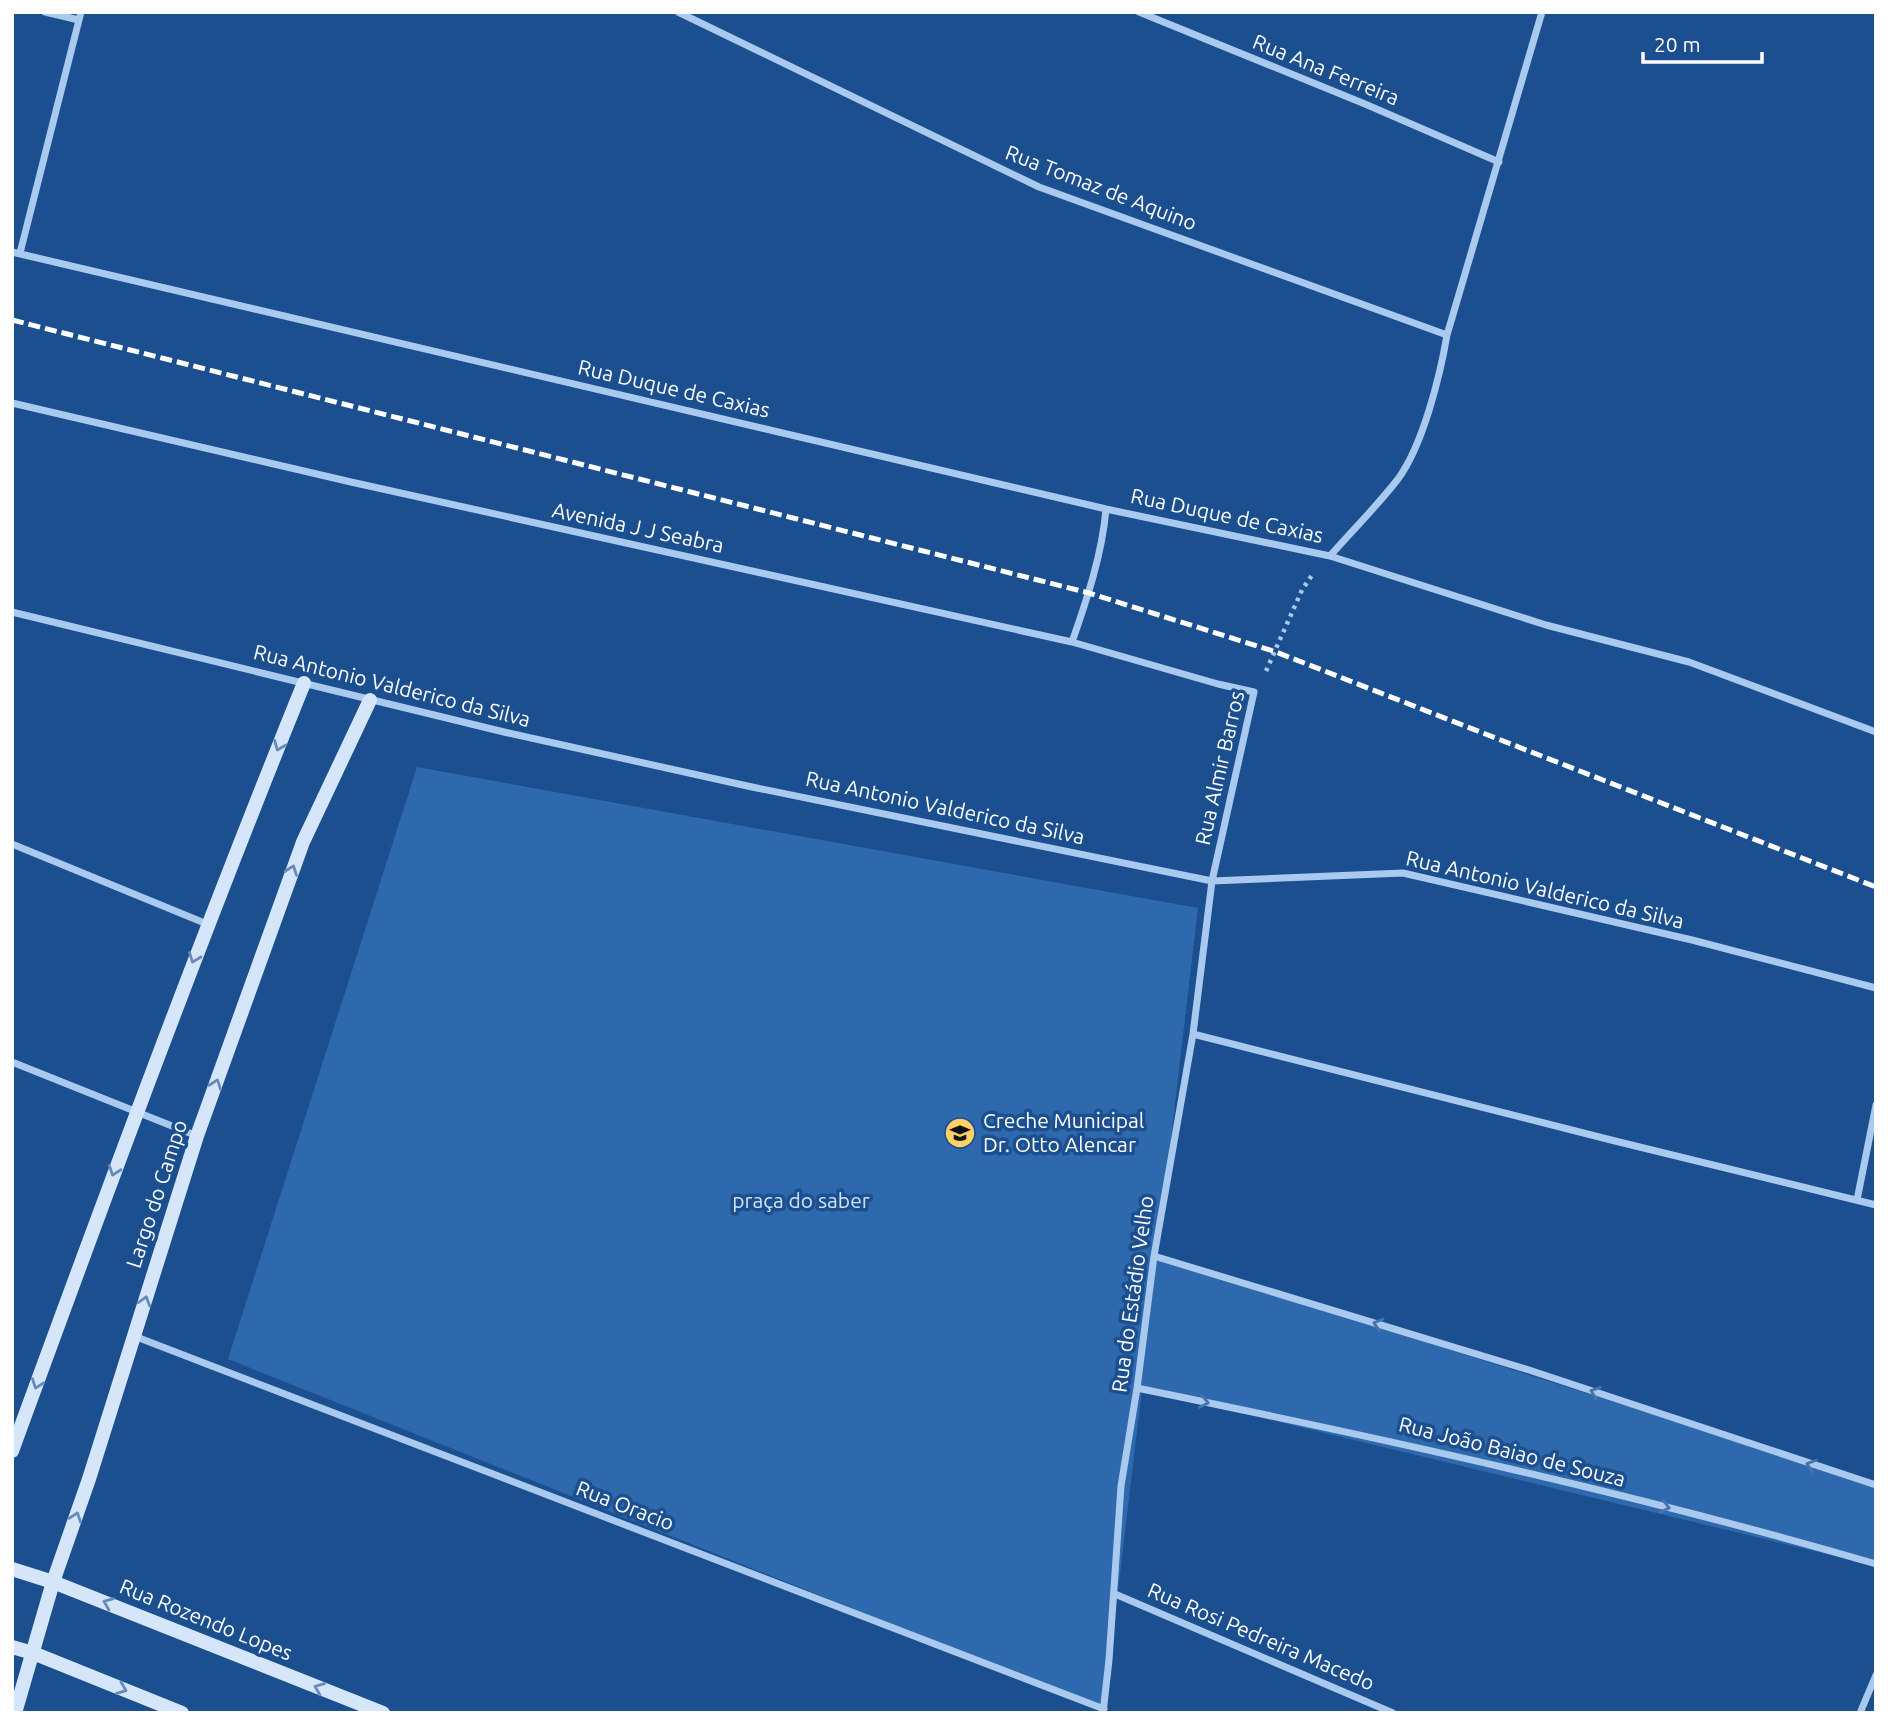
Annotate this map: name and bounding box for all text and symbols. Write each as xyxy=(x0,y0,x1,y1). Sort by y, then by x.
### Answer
scale bar xyxy=(1643,21,1762,65)
street label: Rua Ana Ferreira xyxy=(1250,29,1403,109)
text: 20 m xyxy=(1654,32,1701,56)
street label: Rua Tomaz de Aquino xyxy=(1002,139,1200,235)
street label: Rua Duque de Caxias xyxy=(576,354,772,422)
street label: Rua Duque de Caxias xyxy=(1129,483,1326,547)
street label: Avenida J J Seabra xyxy=(550,497,726,557)
street label: Rua Antonio Valderico da Silva xyxy=(251,639,533,731)
street label: Rua Almir Barros xyxy=(1190,688,1248,847)
one-way arrow xyxy=(273,740,287,752)
street label: Rua Antonio Valderico da Silva xyxy=(804,766,1087,848)
street label: Rua Antonio Valderico da Silva xyxy=(1404,845,1687,933)
one-way arrow xyxy=(284,865,298,877)
one-way arrow xyxy=(189,951,203,963)
one-way arrow xyxy=(207,1079,221,1091)
place label: Creche Municipal Dr. Otto Alencar xyxy=(983,1108,1144,1156)
school or university icon: Creche Municipal Dr. Otto Alencar xyxy=(943,1116,977,1150)
street label: Largo do Campo xyxy=(121,1117,191,1271)
one-way arrow xyxy=(109,1164,123,1176)
park label: praça do saber xyxy=(732,1188,870,1212)
street label: Rua do Estádio Velho xyxy=(1106,1194,1158,1394)
one-way arrow xyxy=(137,1295,152,1307)
one-way arrow xyxy=(1372,1318,1384,1333)
one-way arrow xyxy=(31,1378,45,1390)
one-way arrow xyxy=(1589,1386,1601,1401)
one-way arrow xyxy=(1198,1393,1210,1408)
street label: Rua João Baiao de Souza xyxy=(1396,1411,1628,1491)
one-way arrow xyxy=(1805,1458,1817,1473)
street label: Rua Oracio xyxy=(573,1475,678,1535)
one-way arrow xyxy=(1658,1499,1670,1514)
one-way arrow xyxy=(68,1512,82,1524)
street label: Rua Rozendo Lopes xyxy=(116,1573,296,1665)
street label: Rua Rosi Pedreira Macedo xyxy=(1144,1577,1378,1695)
one-way arrow xyxy=(102,1598,114,1612)
one-way arrow xyxy=(115,1680,127,1694)
one-way arrow xyxy=(314,1682,326,1696)

